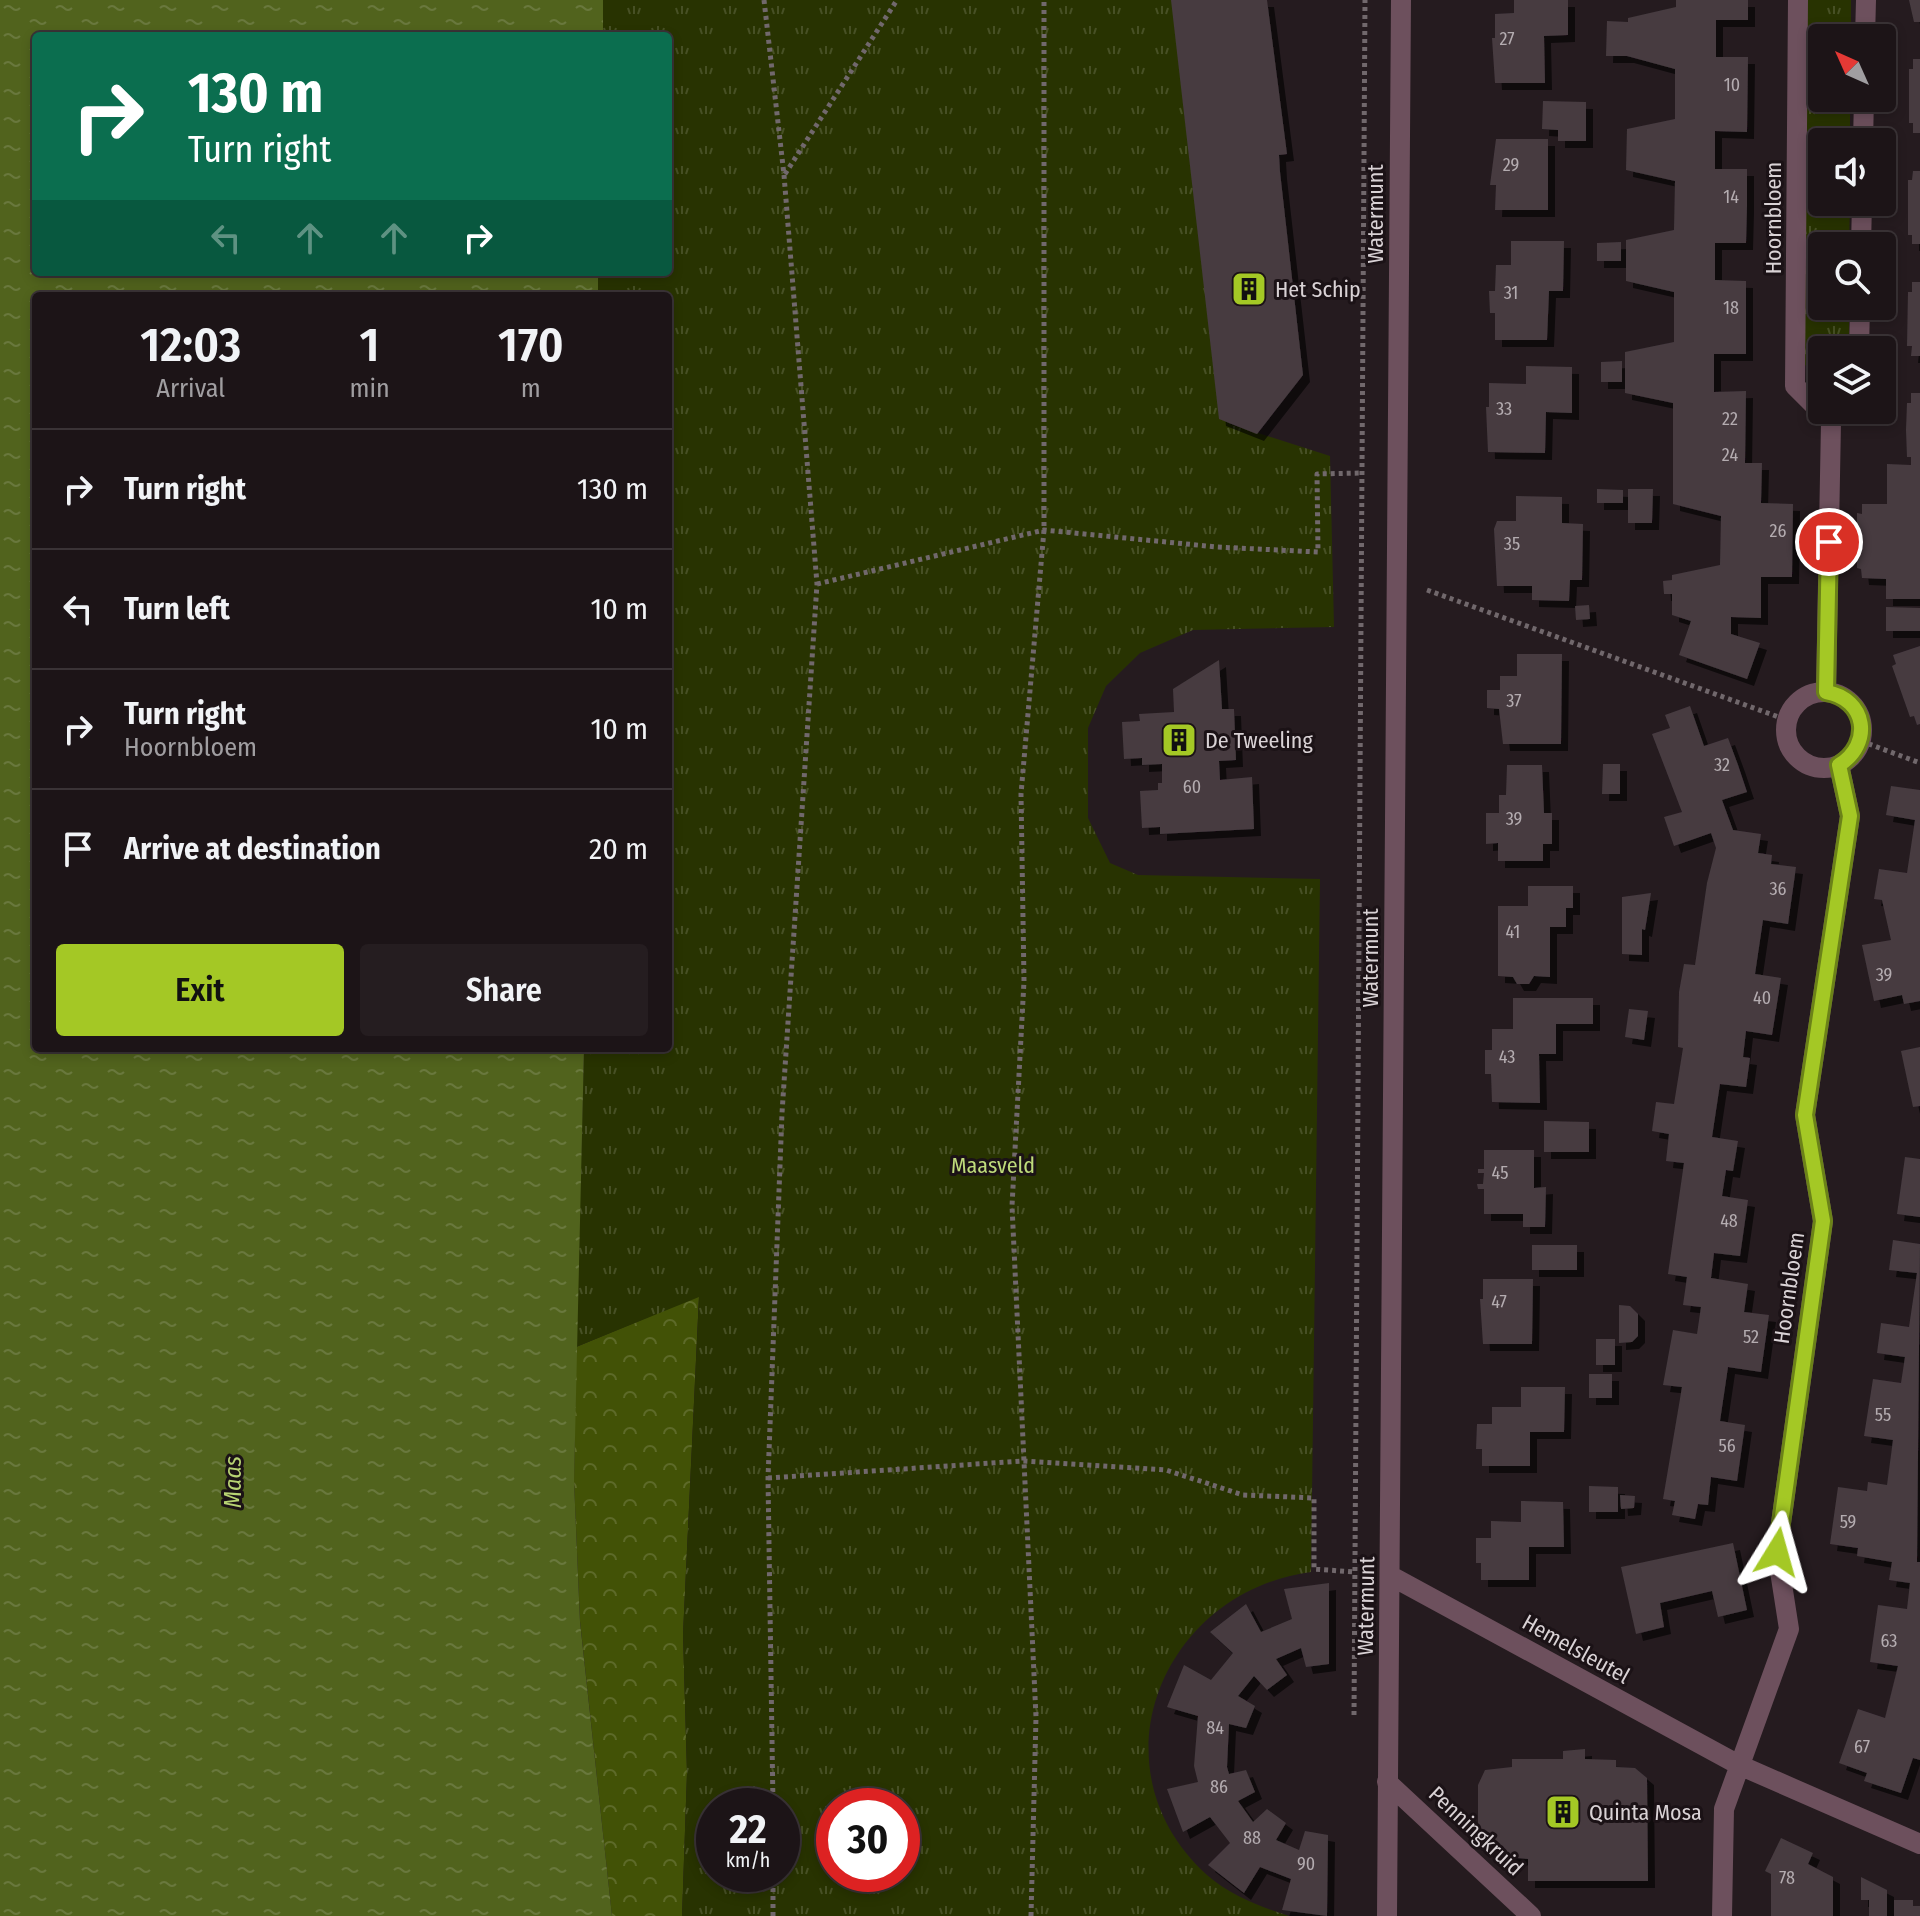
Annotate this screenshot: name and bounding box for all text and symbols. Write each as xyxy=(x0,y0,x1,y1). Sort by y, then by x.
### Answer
north arrow xyxy=(1808,24,1896,112)
map controls xyxy=(1808,24,1896,424)
house number: 27 xyxy=(1499,28,1515,50)
text: 130 m xyxy=(188,60,323,127)
icon: right xyxy=(56,64,160,168)
house number: 10 xyxy=(1724,74,1740,96)
text: Turn right xyxy=(188,128,331,172)
button: sound xyxy=(1808,128,1896,216)
house number: 29 xyxy=(1503,154,1519,176)
street label: Hoornbloem xyxy=(1760,162,1787,274)
street label: Watermunt xyxy=(1362,164,1389,264)
house number: 14 xyxy=(1723,186,1739,208)
icon: left xyxy=(204,216,248,260)
icon: ahead xyxy=(288,216,332,260)
icon: ahead xyxy=(372,216,416,260)
icon: right xyxy=(456,216,500,260)
button: search xyxy=(1808,232,1896,320)
building icon: Het Schip xyxy=(1230,270,1268,308)
place label: Het Schip xyxy=(1275,276,1361,303)
house number: 31 xyxy=(1504,282,1518,304)
house number: 18 xyxy=(1723,297,1739,319)
text: 12:03 xyxy=(140,316,241,374)
text: 1 xyxy=(360,316,380,374)
text: 170 xyxy=(498,316,564,374)
button: layers xyxy=(1808,336,1896,424)
text: Arrival xyxy=(156,373,225,404)
text: min xyxy=(349,373,390,404)
text: m xyxy=(521,373,541,404)
house number: 33 xyxy=(1496,398,1512,420)
house number: 22 xyxy=(1722,408,1738,430)
house number: 24 xyxy=(1722,444,1738,466)
icon: right xyxy=(56,467,100,511)
text: Turn right xyxy=(124,471,246,507)
text: 130 m xyxy=(577,471,648,507)
pin xyxy=(1795,508,1863,576)
house number: 26 xyxy=(1770,520,1787,542)
icon: arrive xyxy=(1807,520,1851,564)
house number: 35 xyxy=(1504,533,1520,555)
icon: left xyxy=(56,587,100,631)
text: Turn left xyxy=(124,591,230,627)
text: 10 m xyxy=(591,591,648,627)
house number: 37 xyxy=(1506,690,1522,712)
text: Turn right xyxy=(124,696,246,732)
icon: right xyxy=(56,707,100,751)
text: 10 m xyxy=(591,711,648,747)
building icon: De Tweeling xyxy=(1160,721,1198,759)
place label: De Tweeling xyxy=(1205,727,1313,754)
text: Hoornbloem xyxy=(124,732,257,763)
house number: 32 xyxy=(1714,754,1730,776)
house number: 60 xyxy=(1183,776,1201,798)
house number: 39 xyxy=(1506,808,1522,830)
icon: arrive xyxy=(56,827,100,871)
text: Arrive at destination xyxy=(124,831,381,867)
text: 20 m xyxy=(589,831,648,867)
house number: 36 xyxy=(1769,878,1787,900)
street label: Watermunt xyxy=(1357,908,1384,1008)
house number: 41 xyxy=(1506,921,1520,943)
button: Exit xyxy=(56,944,344,1036)
button: Share xyxy=(360,944,648,1036)
house number: 39 xyxy=(1876,964,1892,986)
house number: 40 xyxy=(1753,987,1771,1009)
house number: 43 xyxy=(1499,1046,1515,1068)
park label: Maasveld xyxy=(951,1152,1035,1179)
house number: 45 xyxy=(1492,1162,1508,1184)
house number: 48 xyxy=(1720,1210,1738,1232)
street label: Hoornbloem xyxy=(1768,1230,1810,1346)
house number: 47 xyxy=(1491,1291,1507,1313)
house number: 52 xyxy=(1743,1326,1759,1348)
house number: 55 xyxy=(1875,1404,1891,1426)
house number: 56 xyxy=(1718,1435,1736,1457)
water label: Maas xyxy=(219,1456,247,1508)
position arrow xyxy=(1735,1510,1819,1594)
house number: 59 xyxy=(1840,1511,1856,1533)
street label: Watermunt xyxy=(1352,1555,1380,1656)
street label: Hemelsleutel xyxy=(1517,1608,1635,1690)
house number: 63 xyxy=(1881,1630,1897,1652)
house number: 84 xyxy=(1206,1717,1224,1739)
house number: 67 xyxy=(1854,1736,1870,1758)
house number: 86 xyxy=(1210,1776,1228,1798)
street label: Penningkruid xyxy=(1423,1780,1529,1882)
speed limit sign: 30 xyxy=(816,1788,920,1892)
building icon: Quinta Mosa xyxy=(1544,1793,1582,1831)
place label: Quinta Mosa xyxy=(1589,1799,1702,1826)
text: 22 xyxy=(729,1806,767,1854)
house number: 88 xyxy=(1243,1827,1261,1849)
text: km/h xyxy=(726,1848,770,1872)
house number: 90 xyxy=(1297,1853,1315,1875)
house number: 78 xyxy=(1779,1867,1795,1889)

